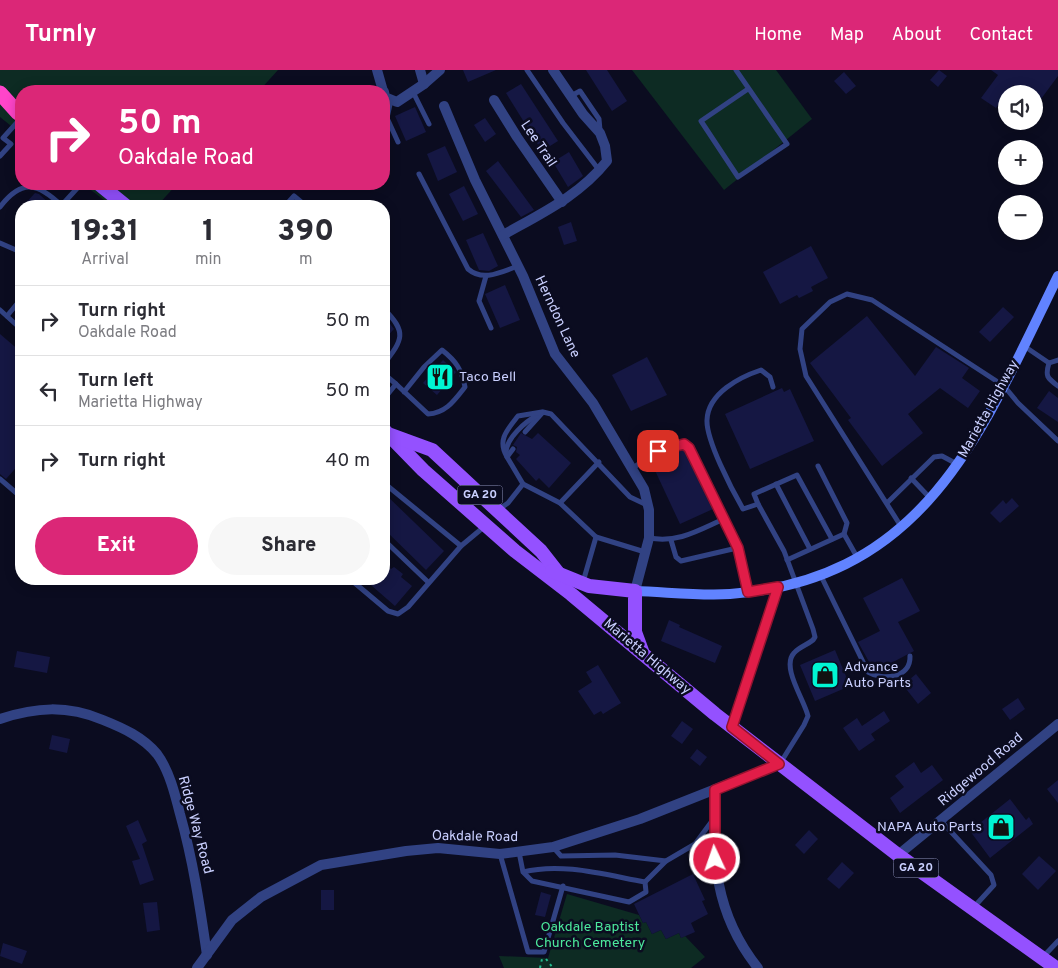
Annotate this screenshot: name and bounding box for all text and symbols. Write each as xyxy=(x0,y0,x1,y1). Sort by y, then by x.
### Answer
text: Turnly xyxy=(25,20,97,50)
text: Home xyxy=(754,24,802,47)
text: Map xyxy=(830,24,864,47)
text: About xyxy=(892,24,941,47)
text: Contact xyxy=(969,24,1033,47)
map controls xyxy=(998,85,1043,240)
button: sound xyxy=(998,85,1043,130)
text: 50 m xyxy=(118,102,202,146)
icon: right xyxy=(35,105,100,170)
street label: Lee Trail xyxy=(516,117,560,171)
button: + xyxy=(998,140,1043,185)
text: Oakdale Road xyxy=(118,145,254,172)
button: − xyxy=(998,195,1043,240)
text: 19:31 xyxy=(71,214,139,251)
text: 1 xyxy=(202,214,214,251)
text: 390 xyxy=(277,214,334,251)
text: Arrival xyxy=(81,250,129,270)
text: min xyxy=(195,250,222,270)
text: m xyxy=(299,250,313,270)
street label: Herndon Lane xyxy=(531,273,583,361)
text: Turn right xyxy=(78,299,166,323)
icon: right xyxy=(35,307,63,335)
text: 50 m xyxy=(325,309,370,333)
text: Oakdale Road xyxy=(78,323,177,343)
street label: Marietta Highway xyxy=(955,357,1023,461)
restaurant icon: Taco Bell xyxy=(425,362,455,392)
text: Turn left xyxy=(78,369,154,393)
place label: Taco Bell xyxy=(459,369,516,386)
icon: left xyxy=(35,377,63,405)
text: 50 m xyxy=(325,379,370,403)
text: Marietta Highway xyxy=(78,393,203,413)
pin xyxy=(637,430,679,472)
icon: arrive xyxy=(644,437,672,465)
icon: right xyxy=(35,447,63,475)
text: Turn right xyxy=(78,449,166,473)
text: 40 m xyxy=(325,449,370,473)
road number: GA 20 xyxy=(458,486,502,504)
button: Exit xyxy=(35,517,198,575)
button: Share xyxy=(208,517,370,575)
street label: Marietta Highway xyxy=(600,615,694,699)
place label: Advance Auto Parts xyxy=(844,659,911,692)
shop icon: Advance Auto Parts xyxy=(810,660,840,690)
street label: Ridgewood Road xyxy=(935,730,1027,810)
street label: Ridge Way Road xyxy=(174,774,216,876)
shop icon: NAPA Auto Parts xyxy=(986,812,1016,842)
place label: NAPA Auto Parts xyxy=(877,819,982,836)
street label: Oakdale Road xyxy=(432,828,518,846)
position arrow xyxy=(688,832,740,884)
road number: GA 20 xyxy=(894,858,938,878)
park label: Oakdale Baptist Church Cemetery xyxy=(535,919,645,952)

